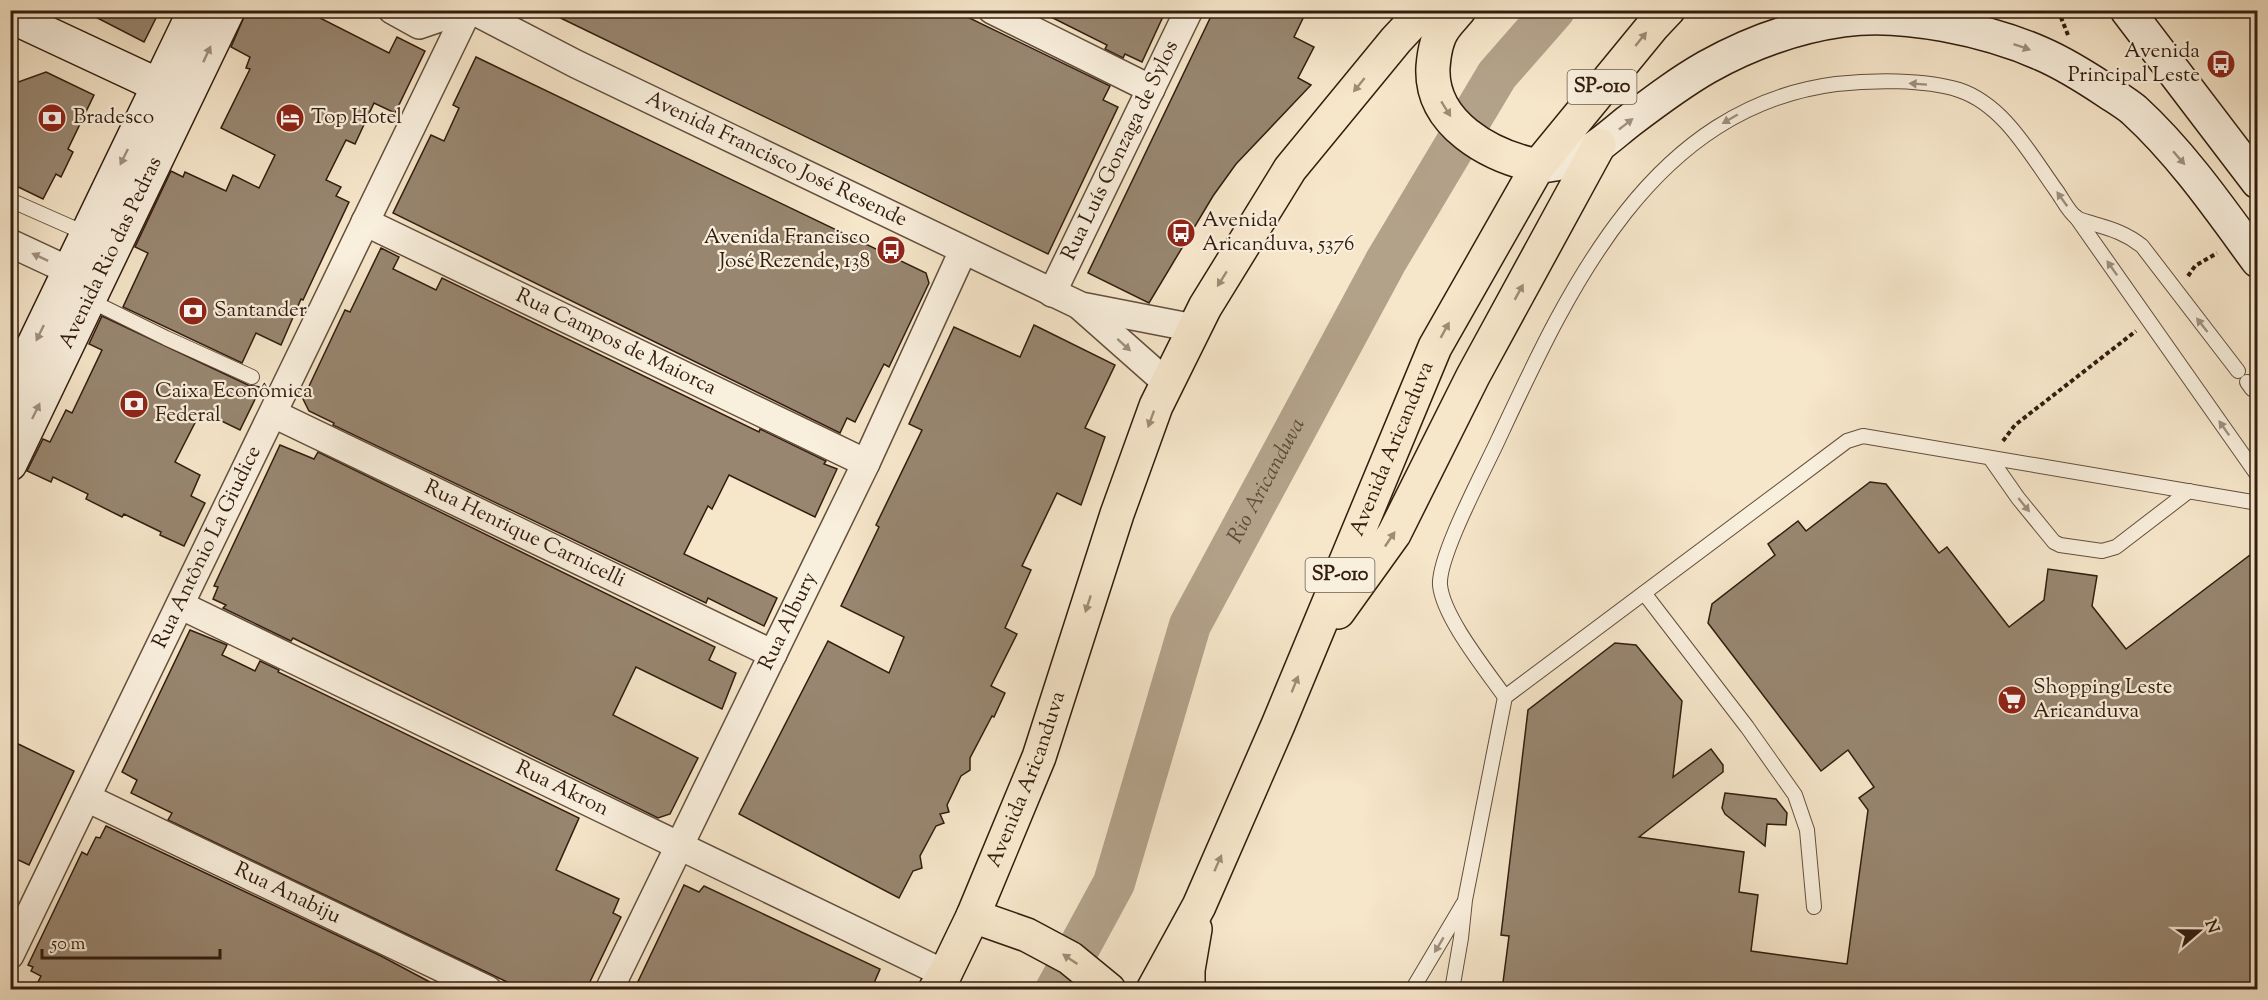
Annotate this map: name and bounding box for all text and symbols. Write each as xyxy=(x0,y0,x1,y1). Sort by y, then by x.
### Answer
one-way arrow xyxy=(1635,31,1648,47)
street label: Rua Luís Gonzaga de Sylos xyxy=(1055,36,1187,266)
place label: Avenida Principal Leste xyxy=(2068,37,2200,91)
one-way arrow xyxy=(2013,42,2031,52)
one-way arrow xyxy=(203,46,212,63)
bus stop icon: Avenida Principal Leste xyxy=(2205,48,2237,80)
road number: SP-010 xyxy=(1568,70,1636,104)
one-way arrow xyxy=(1353,78,1365,93)
one-way arrow xyxy=(1908,79,1927,88)
street label: Avenida Francisco José Resende xyxy=(640,84,912,235)
one-way arrow xyxy=(1440,101,1451,117)
bank icon: Bradesco xyxy=(36,102,68,134)
hotel icon: Top Hotel xyxy=(274,102,306,134)
place label: Bradesco xyxy=(73,103,154,133)
place label: Top Hotel xyxy=(311,103,402,133)
one-way arrow xyxy=(1722,114,1738,125)
one-way arrow xyxy=(1618,117,1634,130)
one-way arrow xyxy=(120,149,129,166)
one-way arrow xyxy=(2172,150,2185,165)
street label: Avenida Rio das Pedras xyxy=(52,152,170,354)
one-way arrow xyxy=(2056,192,2068,208)
place label: Avenida Aricanduva, 5376 xyxy=(1202,206,1355,260)
bus stop icon: Avenida Aricanduva, 5376 xyxy=(1165,217,1197,249)
place label: Avenida Francisco José Rezende, 138 xyxy=(704,223,870,277)
bus stop icon: Avenida Francisco José Rezende, 138 xyxy=(875,234,907,266)
one-way arrow xyxy=(31,252,49,262)
one-way arrow xyxy=(2106,261,2118,277)
one-way arrow xyxy=(1217,271,1228,287)
street label: Rua Campos de Maiorca xyxy=(510,281,721,404)
one-way arrow xyxy=(1514,283,1524,300)
bank icon: Santander xyxy=(177,295,209,327)
place label: Santander xyxy=(214,296,307,326)
one-way arrow xyxy=(2196,317,2209,333)
one-way arrow xyxy=(1440,321,1450,338)
one-way arrow xyxy=(36,324,46,342)
one-way arrow xyxy=(1116,338,1131,351)
street label: Avenida Aricanduva xyxy=(1343,357,1442,541)
place label: Caixa Econômica Federal xyxy=(155,377,313,431)
bank icon: Caixa Econômica Federal xyxy=(118,388,150,420)
one-way arrow xyxy=(31,402,40,419)
one-way arrow xyxy=(1146,410,1156,428)
water label: Rio Aricanduva xyxy=(1221,413,1314,550)
one-way arrow xyxy=(2219,420,2230,436)
street label: Rua Antônio La Giudice xyxy=(146,441,269,654)
street label: Rua Henrique Carnicelli xyxy=(419,473,630,596)
one-way arrow xyxy=(2017,498,2030,513)
one-way arrow xyxy=(1384,532,1396,548)
road number: SP-010 xyxy=(1306,558,1374,592)
street label: Rua Albury xyxy=(752,567,826,676)
one-way arrow xyxy=(1083,595,1092,613)
place label: Shopping Leste Aricanduva xyxy=(2033,673,2173,727)
one-way arrow xyxy=(1290,674,1300,692)
supermarket icon: Shopping Leste Aricanduva xyxy=(1996,684,2028,716)
street label: Avenida Aricanduva xyxy=(980,687,1074,872)
street label: Rua Akron xyxy=(510,754,614,825)
one-way arrow xyxy=(1213,853,1223,871)
street label: Rua Anabiju xyxy=(229,855,346,932)
north arrow xyxy=(2169,901,2229,961)
text: N xyxy=(2198,917,2224,937)
scale bar xyxy=(42,922,220,960)
text: 50 m xyxy=(50,932,86,958)
one-way arrow xyxy=(1434,937,1445,953)
one-way arrow xyxy=(1062,954,1078,965)

